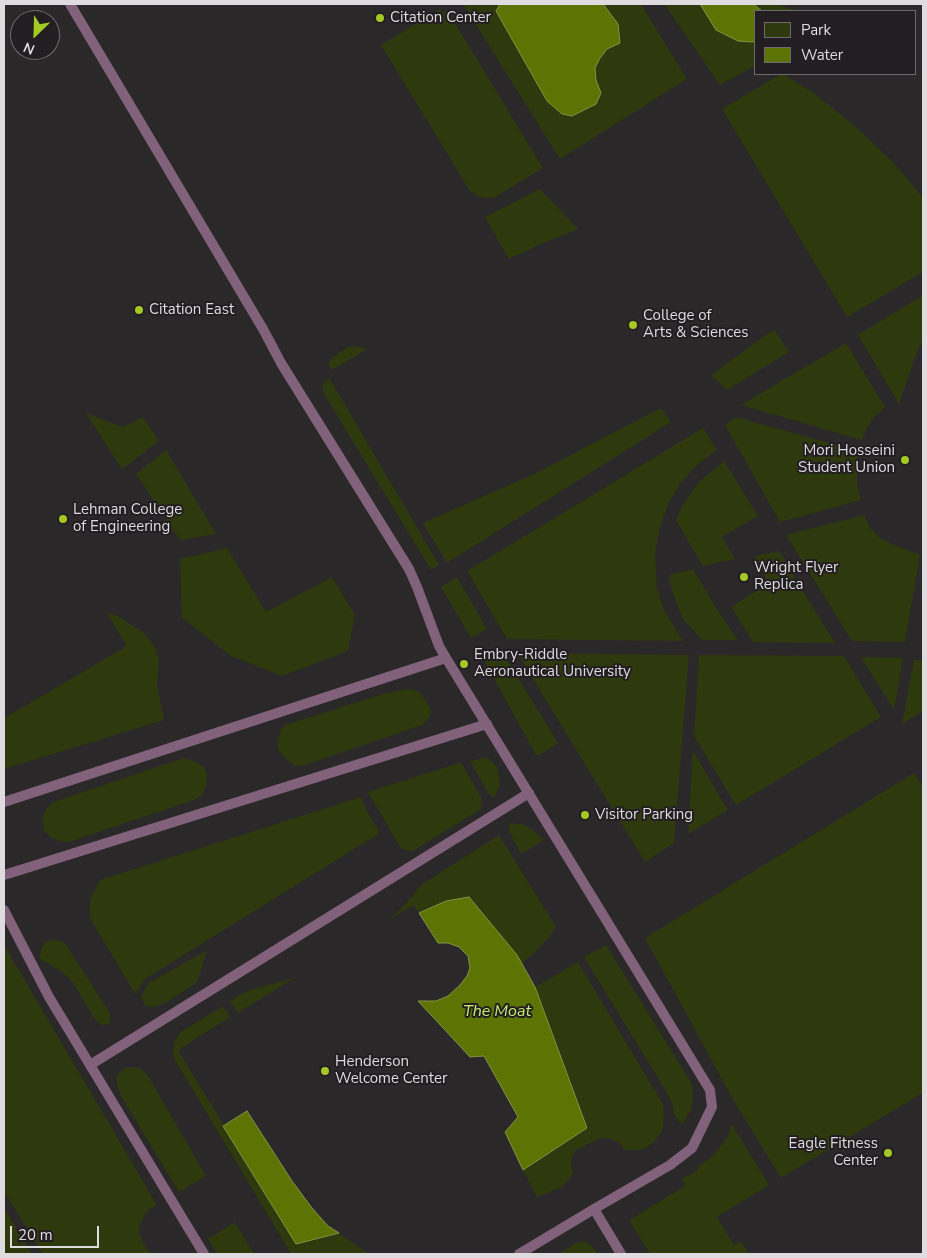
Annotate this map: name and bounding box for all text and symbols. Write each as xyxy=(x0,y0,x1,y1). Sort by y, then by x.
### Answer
place label: Citation Center xyxy=(390,9,491,27)
north arrow xyxy=(10,10,60,60)
legend xyxy=(754,10,917,75)
marker: Citation Center xyxy=(374,12,386,24)
text: Park xyxy=(801,20,831,40)
text: N xyxy=(20,37,38,59)
text: Water xyxy=(801,45,843,65)
place label: Citation East xyxy=(149,301,234,319)
marker: Citation East xyxy=(133,304,145,316)
place label: College of Arts & Sciences xyxy=(643,307,748,342)
marker: College of Arts & Sciences xyxy=(627,319,639,331)
place label: Mori Hosseini Student Union xyxy=(798,442,895,477)
marker: Mori Hosseini Student Union xyxy=(899,454,911,466)
place label: Lehman College of Engineering xyxy=(73,501,182,536)
marker: Lehman College of Engineering xyxy=(57,513,69,525)
place label: Wright Flyer Replica xyxy=(754,559,838,594)
marker: Wright Flyer Replica xyxy=(738,571,750,583)
place label: Embry-Riddle Aeronautical University xyxy=(474,646,631,681)
marker: Embry-Riddle Aeronautical University xyxy=(458,658,470,670)
place label: Visitor Parking xyxy=(595,806,693,824)
marker: Visitor Parking xyxy=(579,809,591,821)
water label: The Moat xyxy=(463,1002,531,1022)
place label: Henderson Welcome Center xyxy=(335,1053,447,1088)
marker: Henderson Welcome Center xyxy=(319,1065,331,1077)
place label: Eagle Fitness Center xyxy=(789,1135,878,1170)
marker: Eagle Fitness Center xyxy=(882,1147,894,1159)
scale bar xyxy=(12,1216,101,1248)
text: 20 m xyxy=(18,1225,53,1245)

